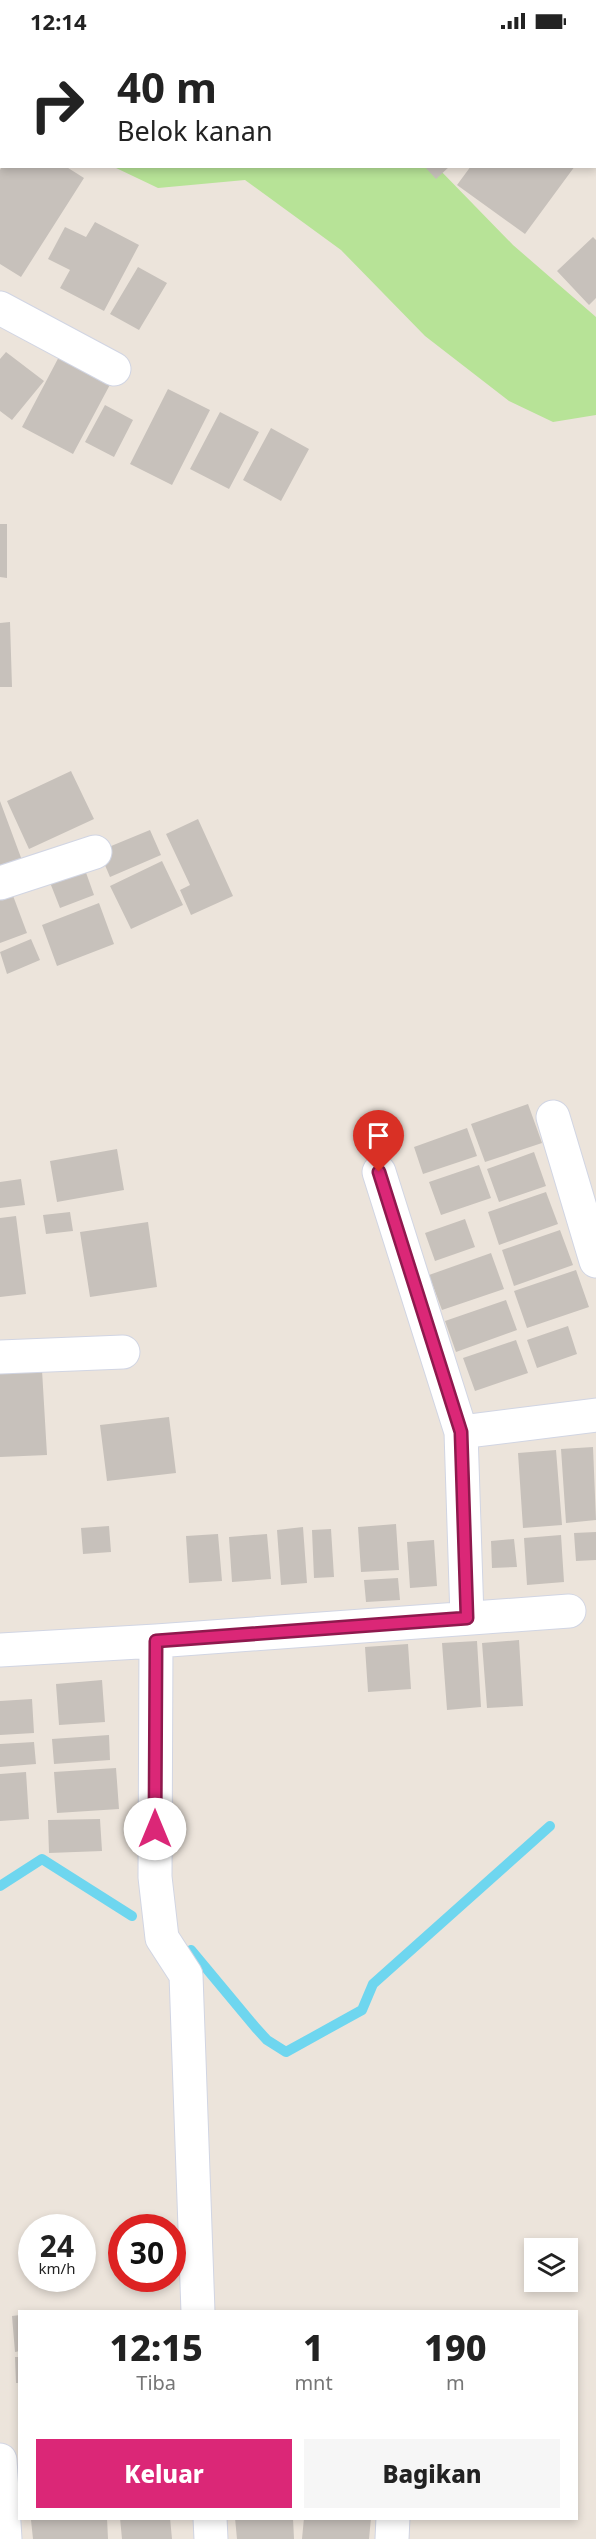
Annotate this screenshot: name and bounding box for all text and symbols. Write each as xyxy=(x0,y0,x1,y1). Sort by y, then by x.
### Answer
text: 12:14 xyxy=(30,6,87,36)
text: 40 m xyxy=(117,58,217,115)
icon: right xyxy=(18,66,96,144)
text: Belok kanan xyxy=(117,112,273,149)
pin xyxy=(353,1110,404,1172)
icon: arrive xyxy=(362,1119,395,1152)
position arrow xyxy=(123,1797,187,1861)
speed limit sign: 30 xyxy=(108,2214,186,2292)
text: 24 xyxy=(40,2225,74,2266)
map controls xyxy=(524,2238,578,2292)
button: layers xyxy=(524,2238,578,2292)
text: km/h xyxy=(39,2258,75,2278)
text: 12:15 xyxy=(109,2323,203,2372)
text: 1 xyxy=(303,2323,324,2372)
text: 190 xyxy=(424,2323,487,2372)
text: Tiba xyxy=(136,2369,176,2396)
text: mnt xyxy=(294,2369,333,2396)
text: m xyxy=(446,2369,465,2396)
button: Keluar xyxy=(36,2439,292,2508)
button: Bagikan xyxy=(304,2439,560,2508)

